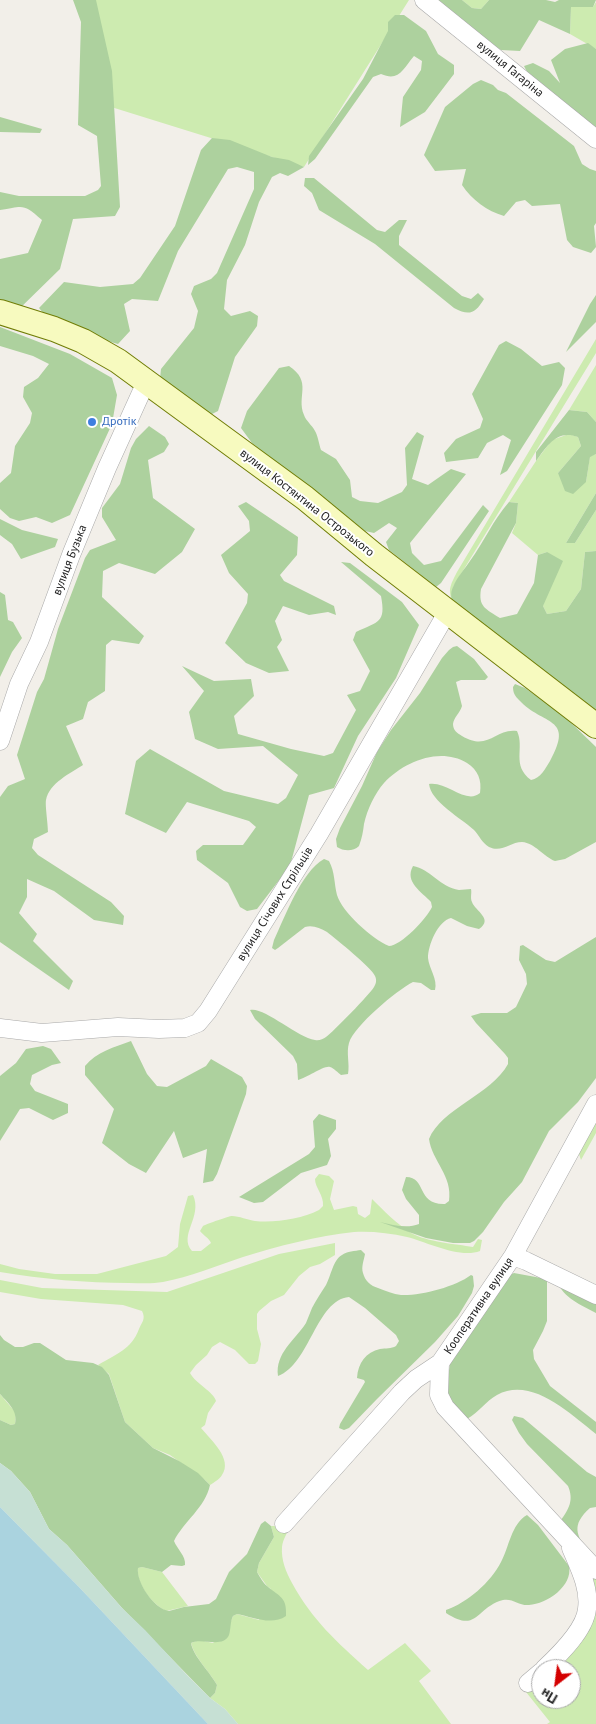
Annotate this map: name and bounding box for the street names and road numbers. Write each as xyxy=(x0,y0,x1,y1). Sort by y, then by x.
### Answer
street label: вулиця Гагаріна xyxy=(474,38,546,100)
street label: вулиця Костянтина Острозького xyxy=(237,446,377,560)
street label: вулиця Бузька xyxy=(50,523,90,597)
street label: вулиця Січових Стрільців xyxy=(234,844,316,964)
street label: Кооперативна вулиця xyxy=(441,1255,517,1357)

